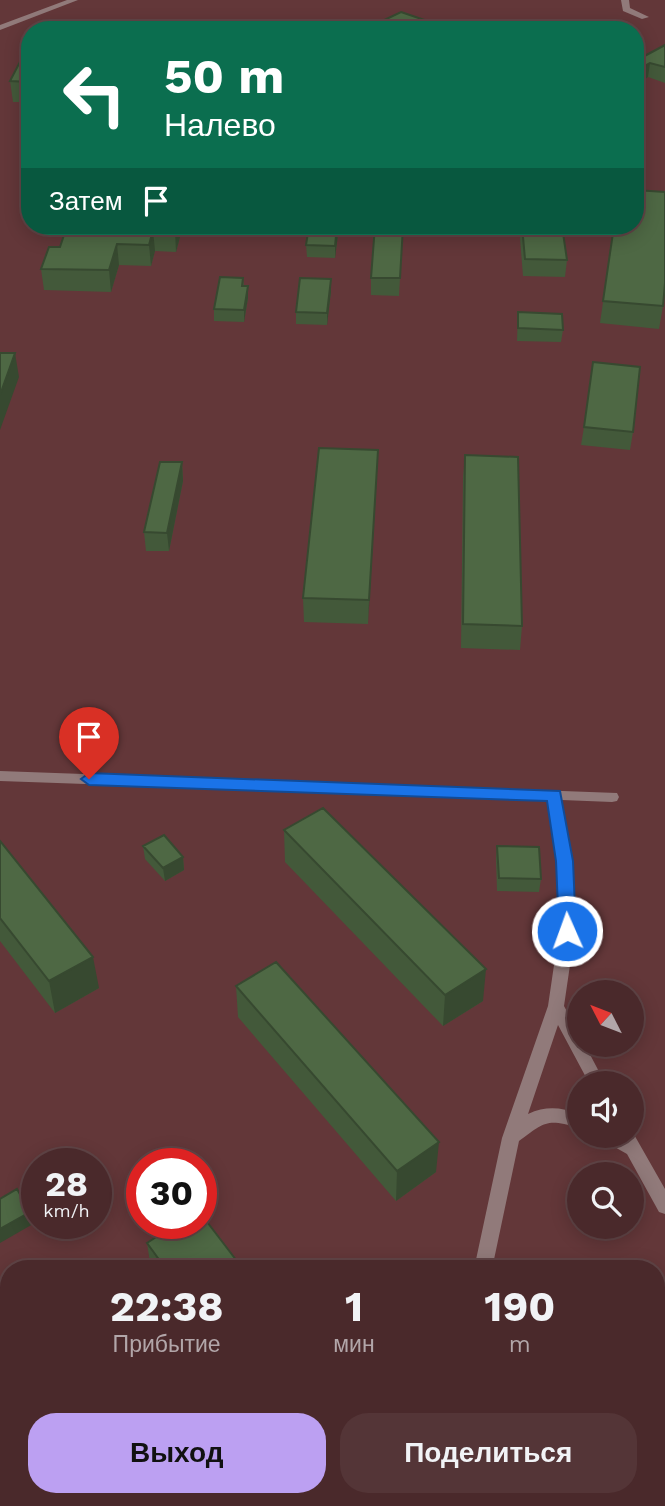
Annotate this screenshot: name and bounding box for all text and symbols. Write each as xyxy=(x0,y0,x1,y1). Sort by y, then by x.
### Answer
text: 50 m xyxy=(164,47,284,105)
icon: left xyxy=(49,49,140,140)
text: Налево xyxy=(164,106,276,144)
icon: arrive xyxy=(137,182,175,220)
text: Затем xyxy=(49,186,123,216)
pin xyxy=(59,707,119,779)
icon: arrive xyxy=(70,718,108,756)
position arrow xyxy=(530,894,604,968)
north arrow xyxy=(567,980,644,1057)
map controls xyxy=(567,980,644,1239)
button: sound xyxy=(567,1071,644,1148)
speed limit sign: 30 xyxy=(126,1148,217,1239)
button: search xyxy=(567,1162,644,1239)
text: 28 xyxy=(45,1163,88,1205)
text: km/h xyxy=(43,1200,90,1221)
text: 22:38 xyxy=(110,1282,224,1331)
text: 1 xyxy=(345,1282,363,1331)
text: 190 xyxy=(484,1282,555,1331)
text: Прибытие xyxy=(113,1331,221,1358)
text: мин xyxy=(333,1331,375,1358)
text: m xyxy=(509,1331,531,1358)
button: Выход xyxy=(28,1413,326,1493)
button: Поделиться xyxy=(340,1413,637,1493)

